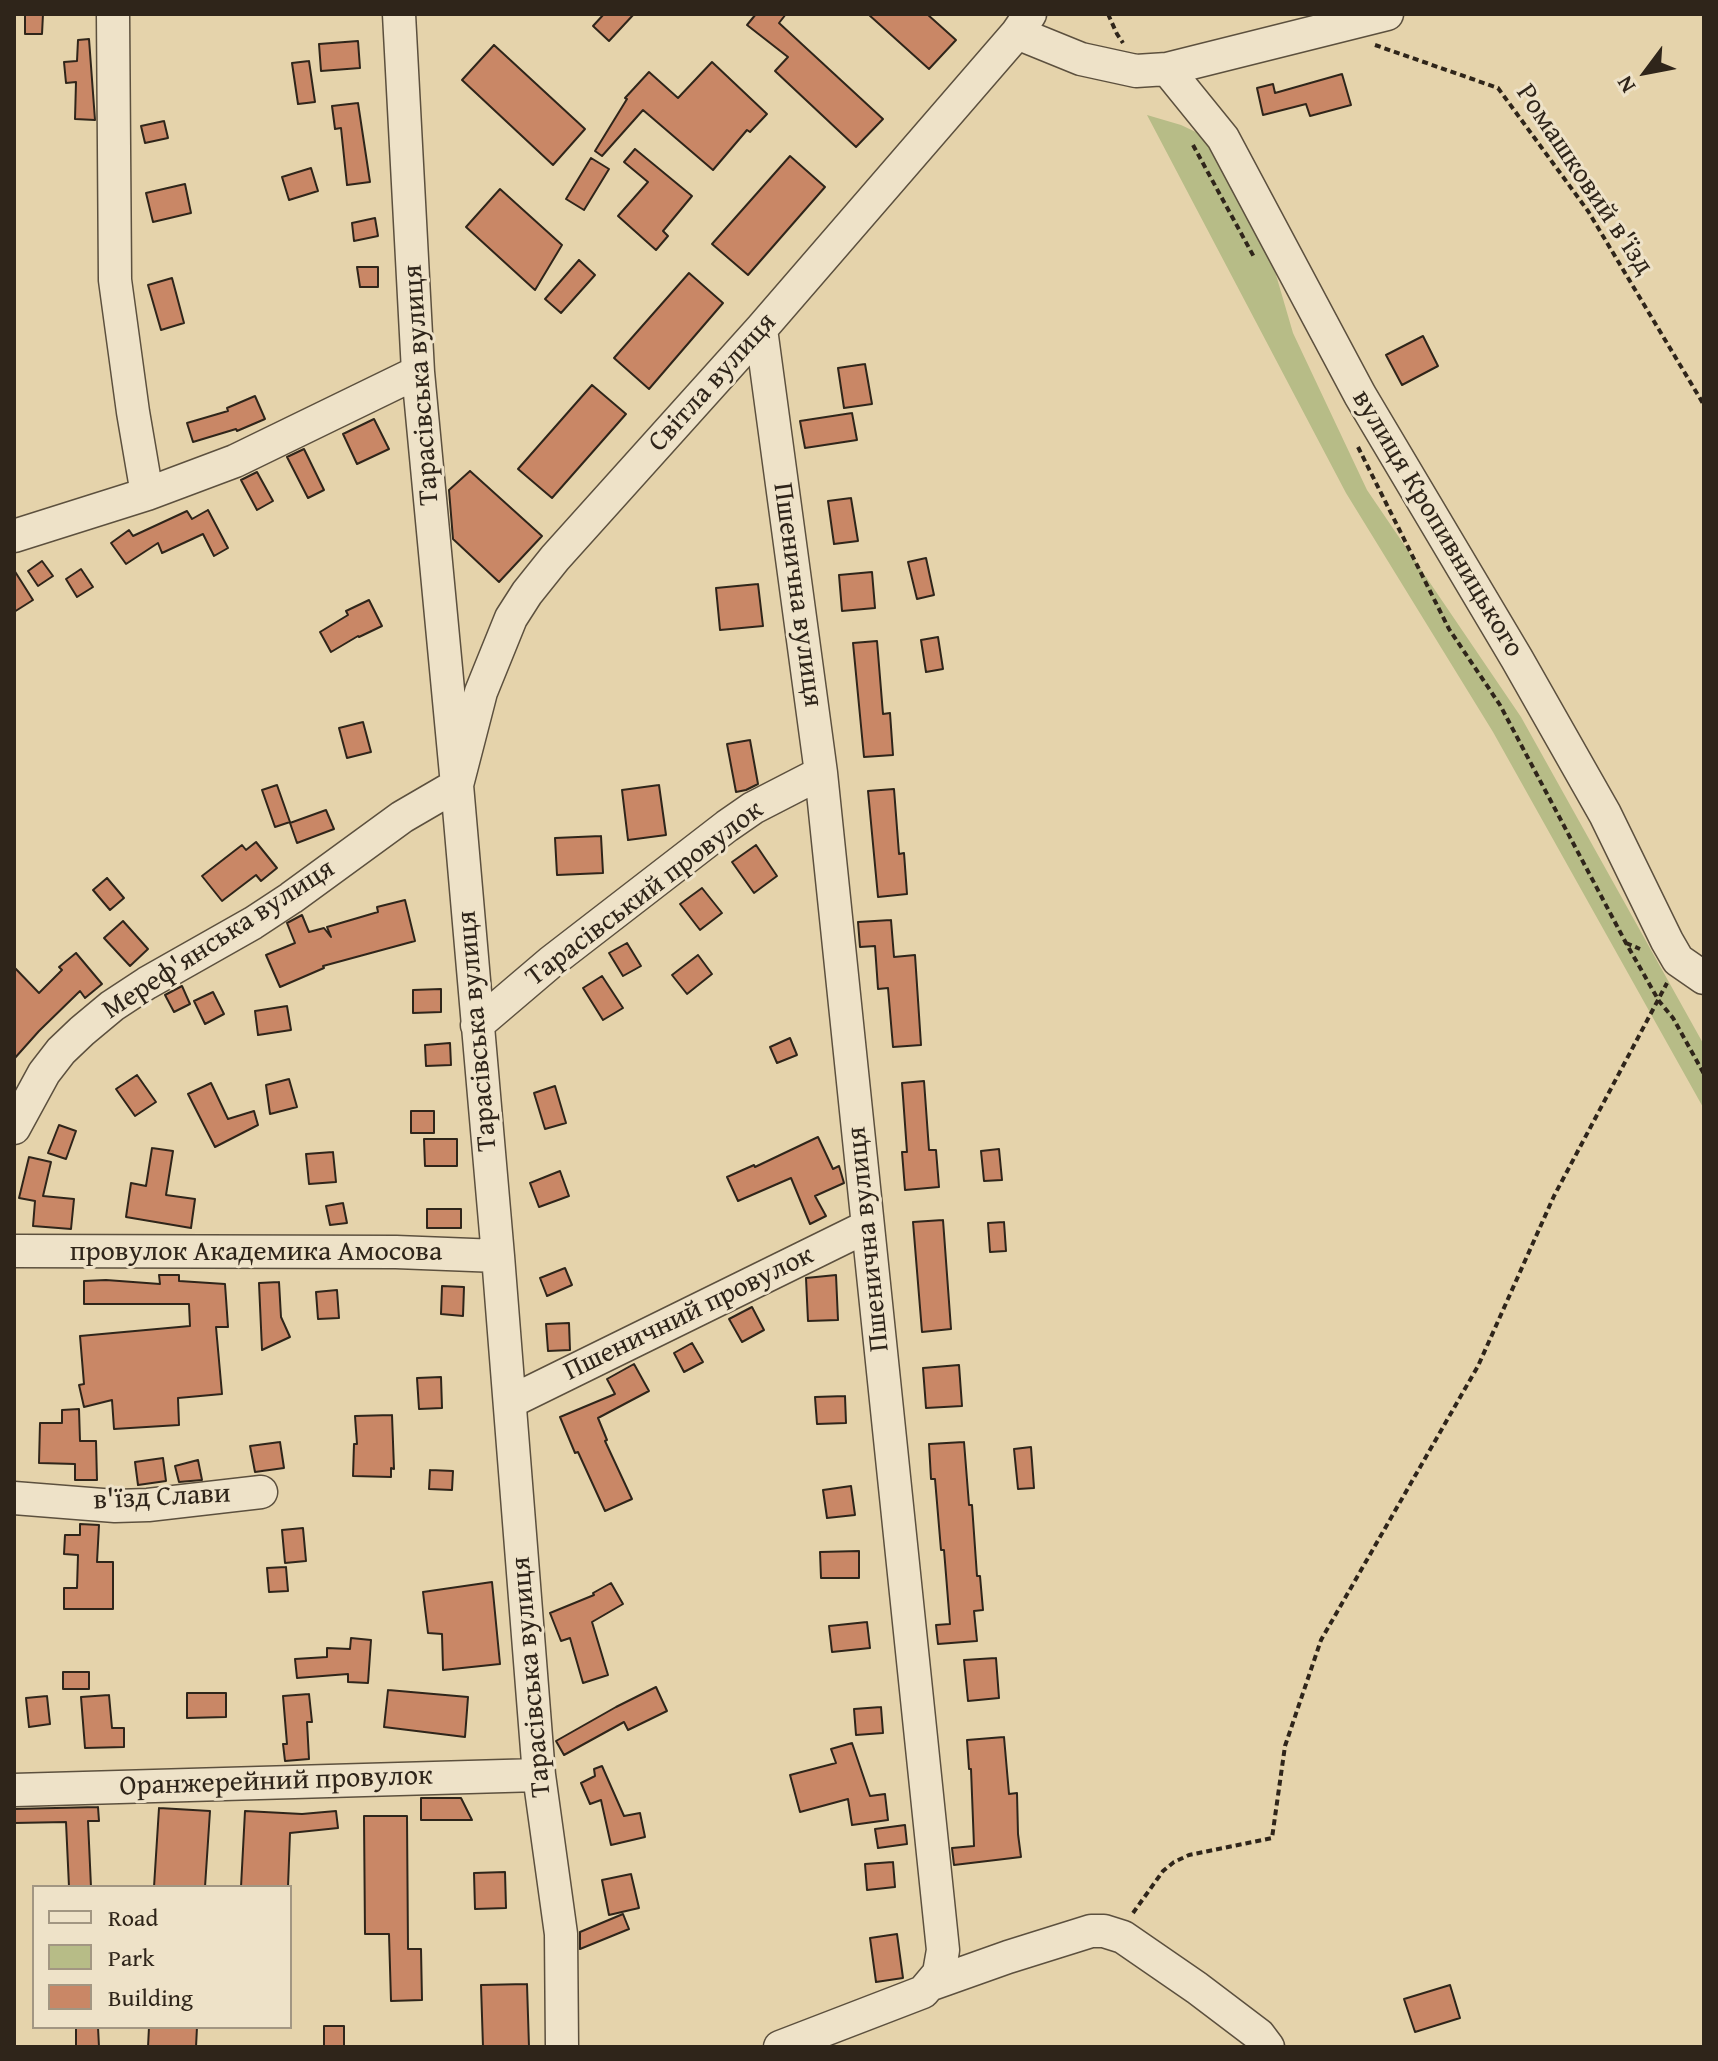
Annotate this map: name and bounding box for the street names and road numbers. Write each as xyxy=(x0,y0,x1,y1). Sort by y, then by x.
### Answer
street label: Ромашковий в'їзд xyxy=(1508,78,1660,282)
street label: Тарасівська вулиця xyxy=(397,263,447,507)
street label: Світла вулиця xyxy=(642,307,784,459)
street label: вулиця Кропивницького xyxy=(1344,384,1530,664)
street label: Пшенична вулиця xyxy=(765,481,829,709)
street label: Тарасівський провулок xyxy=(520,794,770,994)
street label: Мереф'янська вулиця xyxy=(97,852,341,1028)
street label: Тарасівська вулиця xyxy=(451,909,505,1153)
street label: Пшенична вулиця xyxy=(840,1125,898,1353)
street label: провулок Академика Амосова xyxy=(70,1236,442,1270)
street label: Пшеничний провулок xyxy=(559,1239,819,1389)
street label: в'їзд Слави xyxy=(93,1478,231,1518)
street label: Тарасівська вулиця xyxy=(505,1555,559,1799)
street label: Оранжерейний провулок xyxy=(119,1760,433,1804)

